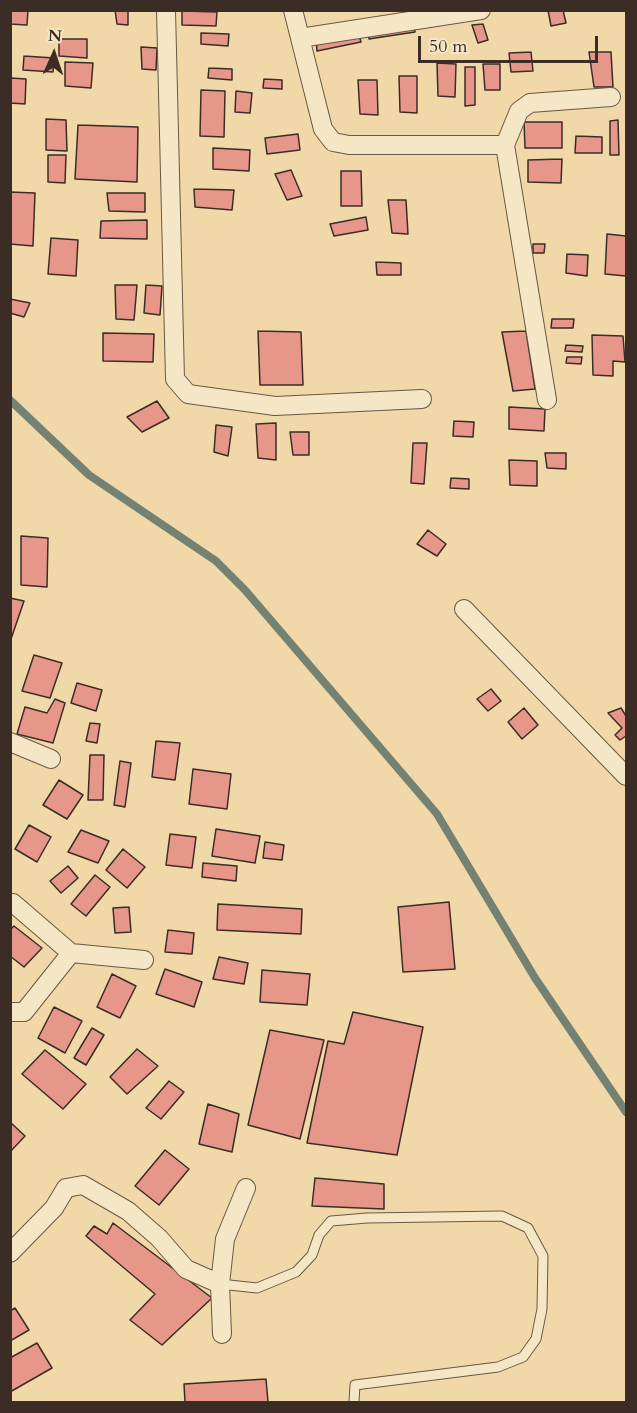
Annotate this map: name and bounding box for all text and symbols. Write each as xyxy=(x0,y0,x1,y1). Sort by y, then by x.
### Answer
north arrow xyxy=(24,24,84,84)
scale bar xyxy=(421,24,601,62)
text: N xyxy=(47,25,62,47)
text: 50 m xyxy=(429,34,468,59)

